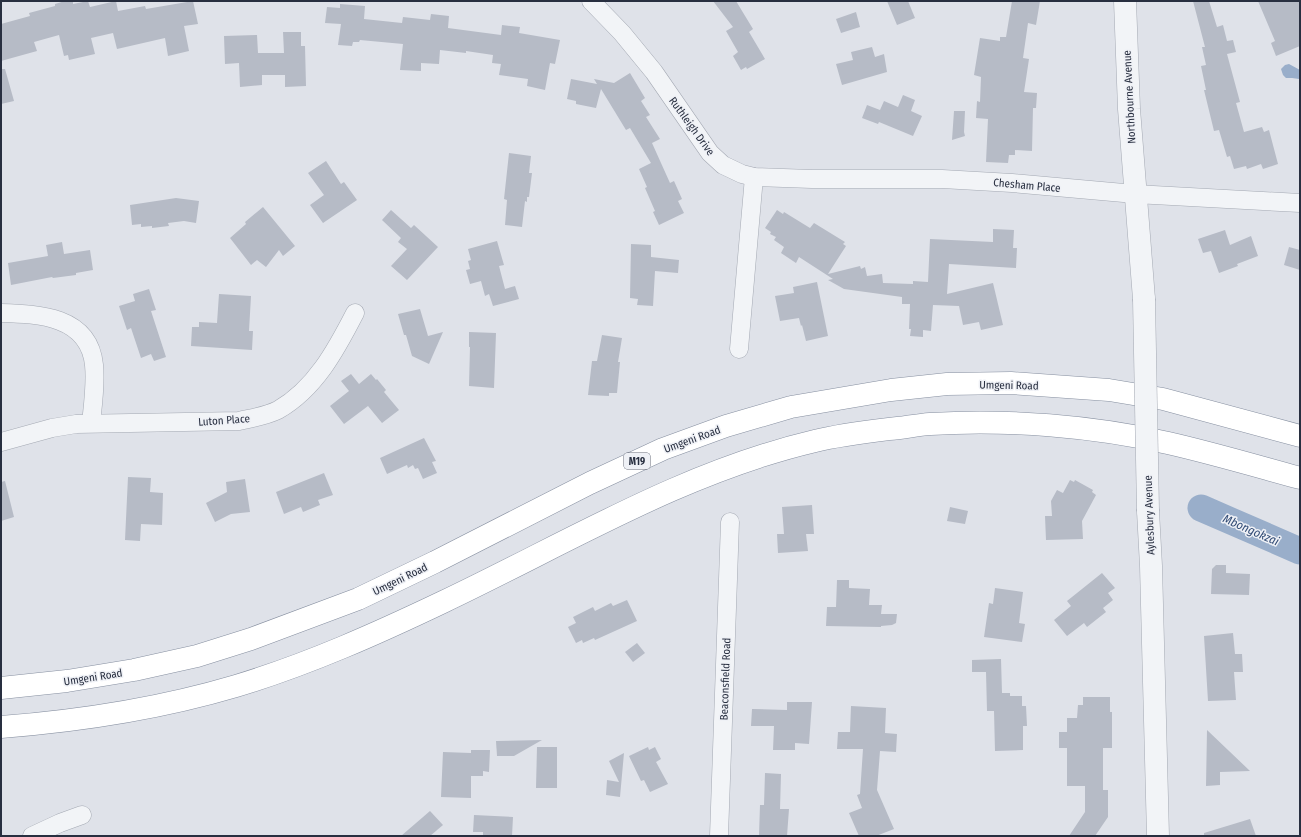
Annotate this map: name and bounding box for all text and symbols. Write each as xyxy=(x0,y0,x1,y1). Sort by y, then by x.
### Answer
street label: Northbourne Avenue xyxy=(1121,50,1138,144)
street label: Ruthleigh Drive xyxy=(666,95,717,158)
street label: Chesham Place xyxy=(993,176,1061,195)
street label: Umgeni Road xyxy=(979,378,1039,393)
street label: Luton Place xyxy=(198,412,250,429)
street label: Umgeni Road xyxy=(662,423,722,456)
road number: M19 xyxy=(624,453,650,469)
street label: Aylesbury Avenue xyxy=(1142,475,1157,555)
water label: Mbongokzai xyxy=(1221,511,1281,549)
street label: Umgeni Road xyxy=(371,561,430,598)
street label: Beaconsfield Road xyxy=(718,637,733,721)
street label: Umgeni Road xyxy=(63,666,123,689)

